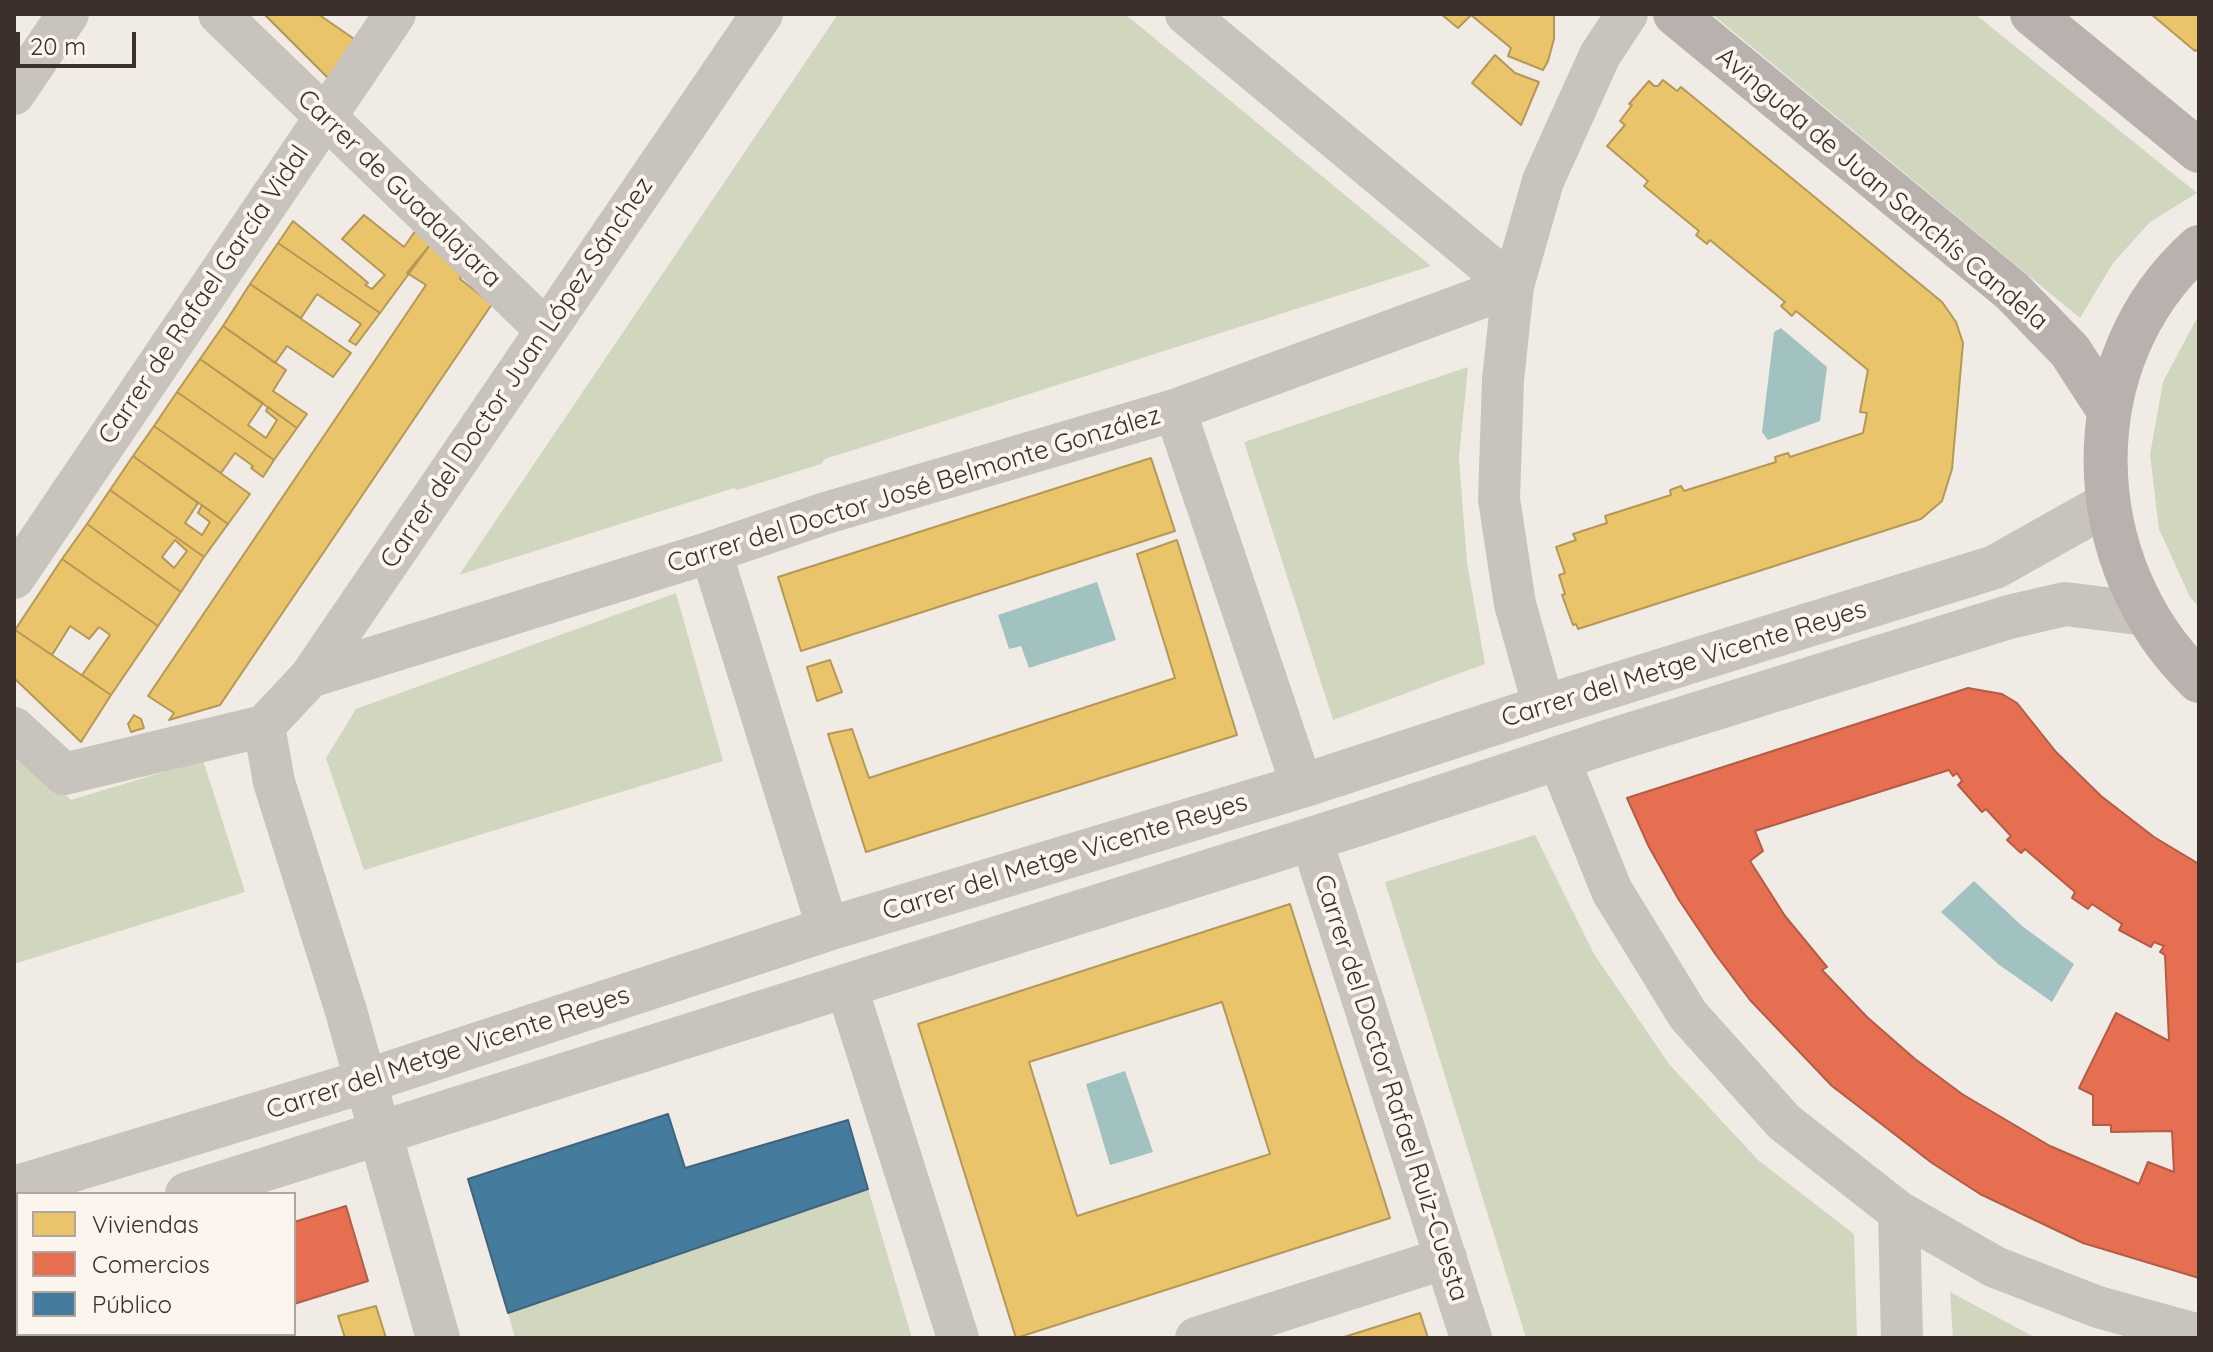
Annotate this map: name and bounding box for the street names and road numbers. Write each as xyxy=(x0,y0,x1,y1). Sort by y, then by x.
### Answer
street label: Avinguda de Juan Sanchís Candela xyxy=(1710,41,2054,337)
street label: Carrer de Guadalajara xyxy=(290,83,508,295)
street label: Carrer de Rafael García Vidal xyxy=(92,140,316,450)
street label: Carrer del Doctor Juan López Sánchez xyxy=(374,172,660,574)
street label: Carrer del Doctor José Belmonte González xyxy=(664,400,1164,580)
street label: Carrer del Metge Vicente Reyes xyxy=(1498,594,1870,734)
street label: Carrer del Metge Vicente Reyes xyxy=(879,787,1251,927)
street label: Carrer del Doctor Rafael Ruiz-Cuesta xyxy=(1307,871,1475,1305)
street label: Carrer del Metge Vicente Reyes xyxy=(263,979,633,1127)

